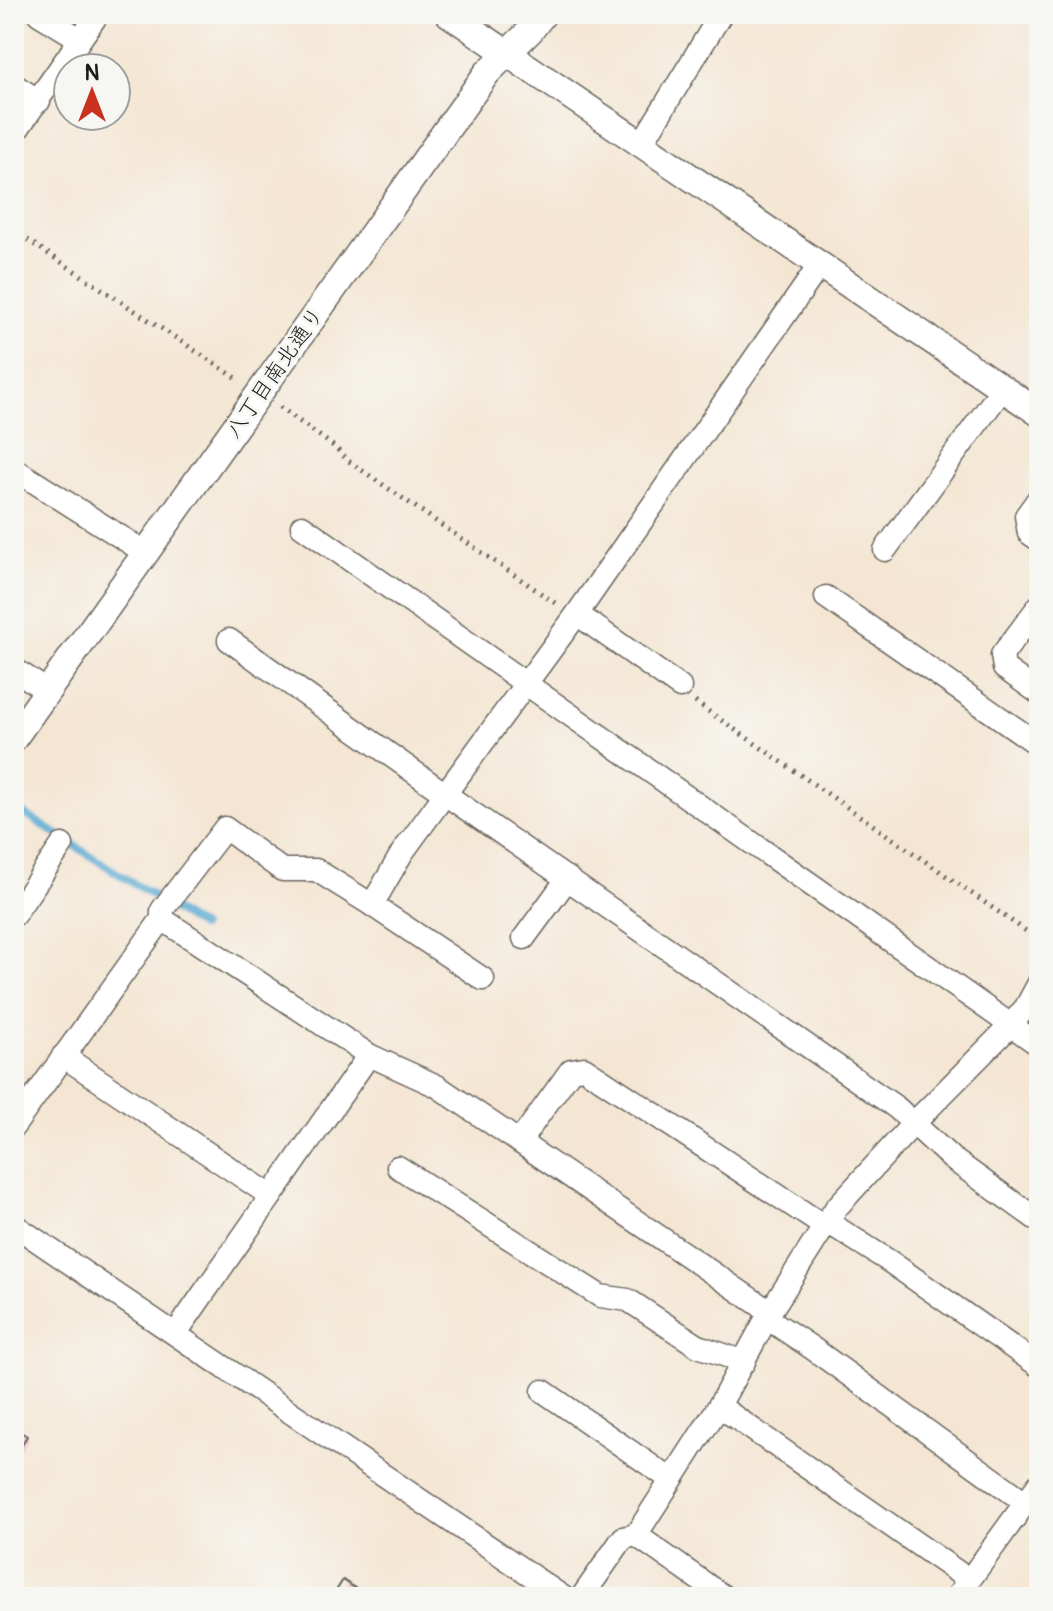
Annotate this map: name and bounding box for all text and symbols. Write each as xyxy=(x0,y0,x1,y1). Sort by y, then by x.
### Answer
north arrow xyxy=(52,52,132,132)
text: N xyxy=(85,59,100,87)
street label: 八丁目南北通り xyxy=(219,301,330,444)

